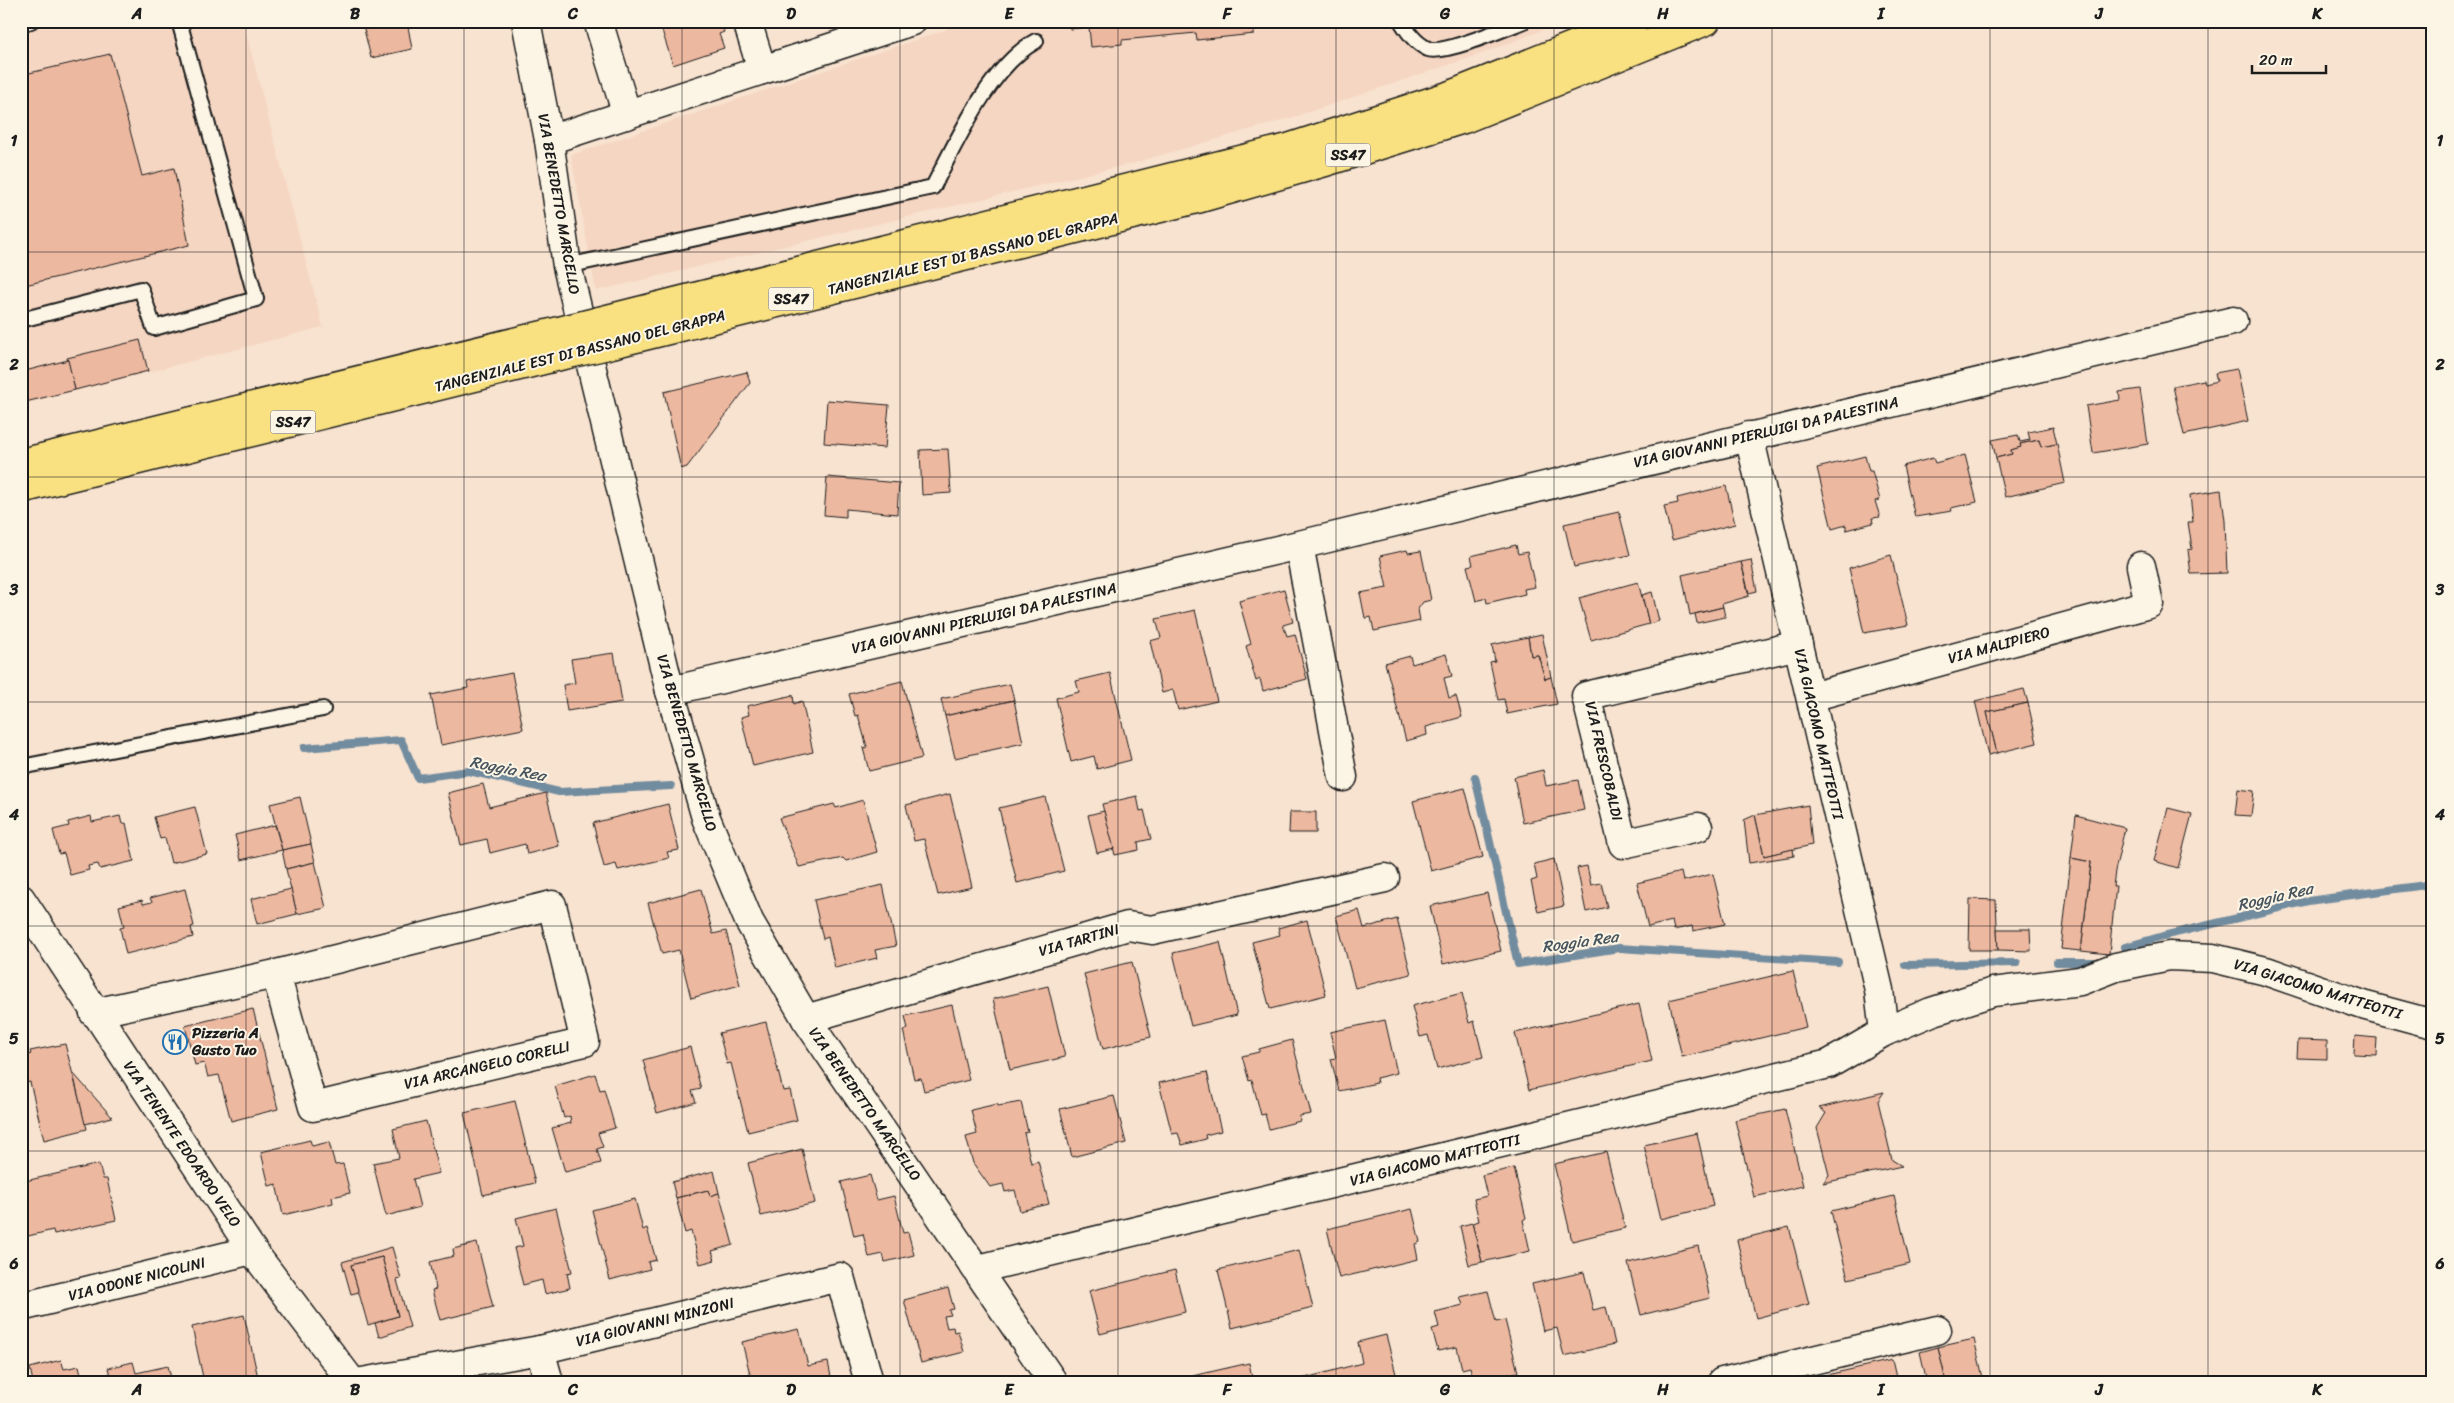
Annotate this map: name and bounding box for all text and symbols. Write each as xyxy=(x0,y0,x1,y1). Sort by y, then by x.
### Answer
text: A xyxy=(131,0,142,28)
text: B xyxy=(350,0,361,28)
text: C xyxy=(567,0,579,28)
text: D xyxy=(786,0,796,28)
text: E xyxy=(1005,0,1015,28)
text: F xyxy=(1222,0,1233,28)
text: G xyxy=(1439,0,1451,28)
text: H xyxy=(1656,0,1669,28)
text: I xyxy=(1877,0,1886,28)
text: J xyxy=(2094,0,2104,28)
text: K xyxy=(2311,0,2323,28)
scale bar xyxy=(2252,42,2325,74)
text: 20 m xyxy=(2259,47,2293,73)
street label: VIA BENEDETTO MARCELLO xyxy=(530,111,588,297)
text: 1 xyxy=(11,126,18,155)
text: 1 xyxy=(2437,126,2444,155)
road number: SS47 xyxy=(1326,144,1370,166)
street label: TANGENZIALE EST DI BASSANO DEL GRAPPA xyxy=(825,205,1121,303)
road number: SS47 xyxy=(768,288,814,310)
street label: TANGENZIALE EST DI BASSANO DEL GRAPPA xyxy=(432,302,728,400)
text: 2 xyxy=(8,350,19,379)
text: 2 xyxy=(2434,350,2445,379)
street label: VIA GIOVANNI PIERLUIGI DA PALESTINA xyxy=(1631,389,1901,475)
road number: SS47 xyxy=(270,411,316,434)
text: 3 xyxy=(9,575,19,604)
street label: VIA GIOVANNI PIERLUIGI DA PALESTINA xyxy=(849,575,1119,661)
text: 3 xyxy=(2435,575,2445,604)
street label: VIA MALIPIERO xyxy=(1945,619,2053,671)
street label: VIA GIACOMO MATTEOTTI xyxy=(1787,646,1852,823)
street label: VIA BENEDETTO MARCELLO xyxy=(649,651,725,835)
street label: VIA FRESCOBALDI xyxy=(1578,698,1631,824)
water label: Roggia Rea xyxy=(468,747,550,790)
text: 4 xyxy=(8,800,19,829)
text: 4 xyxy=(2434,800,2445,829)
water label: Roggia Rea xyxy=(2235,873,2318,919)
street label: VIA TARTINI xyxy=(1036,916,1123,964)
water label: Roggia Rea xyxy=(1540,922,1622,961)
street label: VIA GIACOMO MATTEOTTI xyxy=(2231,951,2406,1027)
place label: Pizzeria A Gusto Tuo xyxy=(191,1020,259,1063)
street label: VIA BENEDETTO MARCELLO xyxy=(802,1021,928,1187)
text: 5 xyxy=(9,1024,19,1053)
text: 5 xyxy=(2435,1024,2445,1053)
restaurant icon: Pizzeria A Gusto Tuo xyxy=(162,1029,188,1055)
street label: VIA ARCANGELO CORELLI xyxy=(401,1033,573,1097)
street label: VIA TENENTE EDOARDO VELO xyxy=(116,1055,248,1233)
street label: VIA GIACOMO MATTEOTTI xyxy=(1347,1126,1524,1194)
text: 6 xyxy=(8,1249,19,1278)
street label: VIA ODONE NICOLINI xyxy=(66,1249,209,1309)
text: 6 xyxy=(2434,1249,2445,1278)
street label: VIA GIOVANNI MINZONI xyxy=(573,1290,737,1354)
text: A xyxy=(131,1375,142,1403)
text: B xyxy=(350,1375,361,1403)
text: C xyxy=(567,1375,579,1403)
text: D xyxy=(786,1375,796,1403)
text: E xyxy=(1005,1375,1015,1403)
text: F xyxy=(1222,1375,1233,1403)
text: G xyxy=(1439,1375,1451,1403)
text: H xyxy=(1656,1375,1669,1403)
text: I xyxy=(1877,1375,1886,1403)
text: J xyxy=(2094,1375,2104,1403)
text: K xyxy=(2311,1375,2323,1403)

